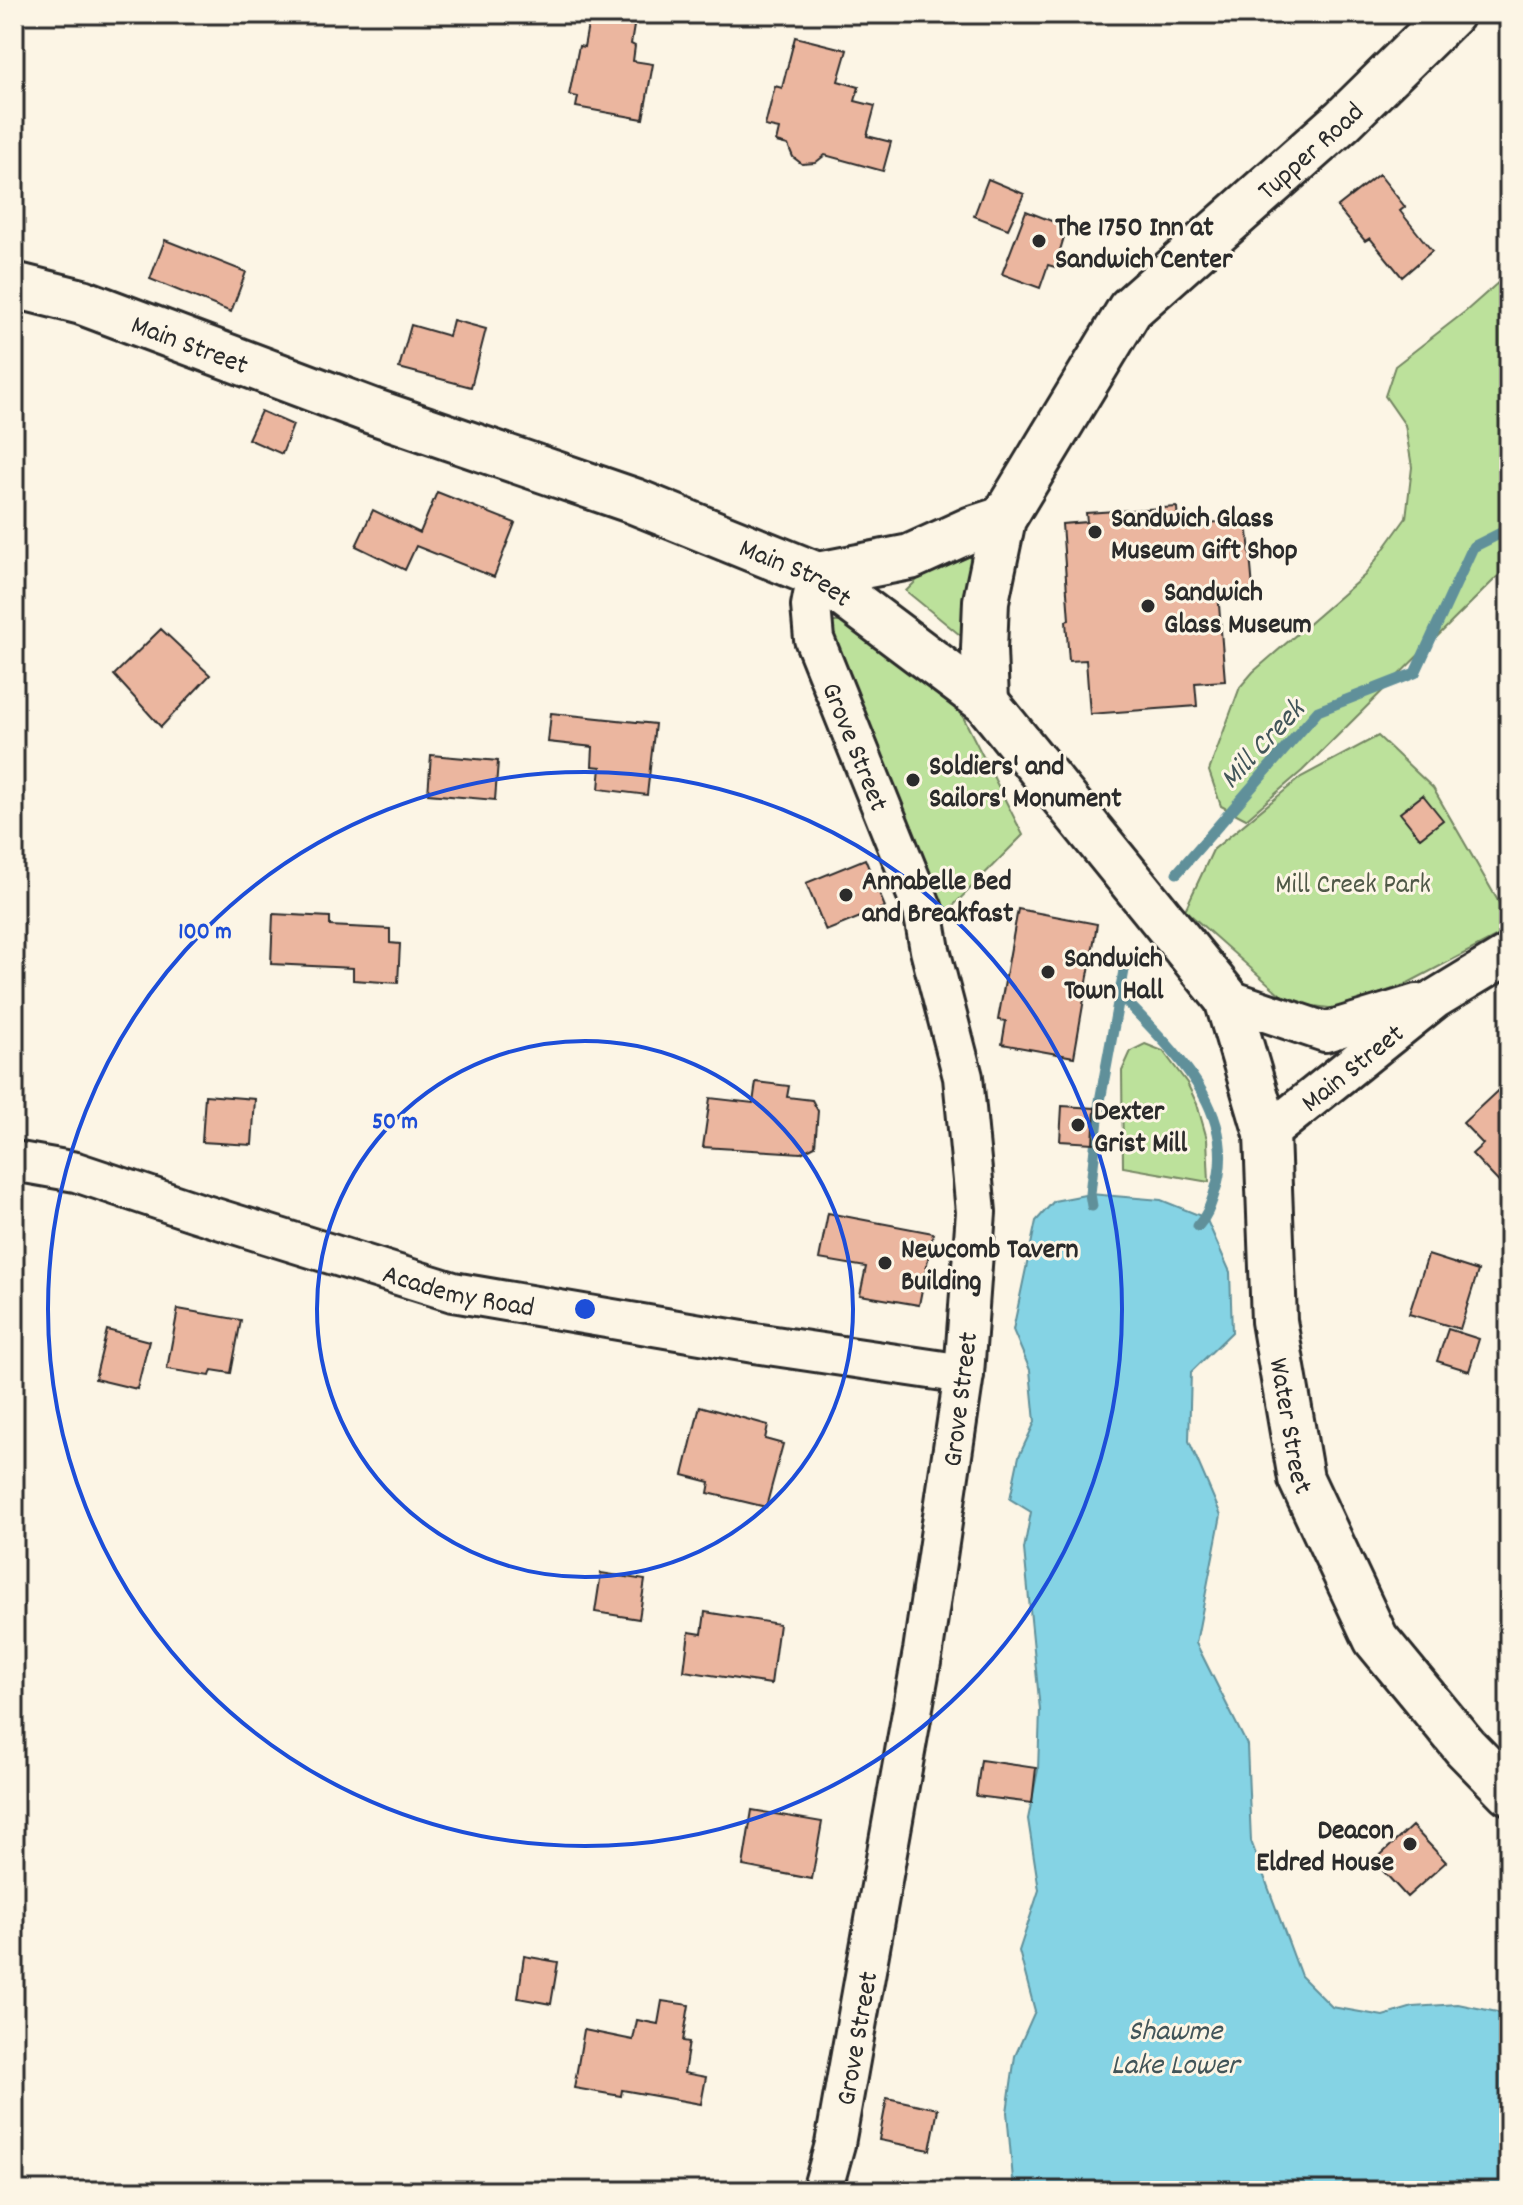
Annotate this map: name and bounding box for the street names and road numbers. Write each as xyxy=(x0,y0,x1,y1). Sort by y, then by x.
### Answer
street label: Tupper Road xyxy=(1251,95,1375,212)
street label: Main Street xyxy=(125,307,253,388)
street label: Main Street xyxy=(732,531,859,619)
street label: Grove Street xyxy=(809,677,896,818)
street label: Main Street xyxy=(1294,1016,1414,1124)
street label: Academy Road xyxy=(377,1256,537,1330)
street label: Grove Street xyxy=(935,1330,991,1469)
street label: Water Street xyxy=(1256,1355,1321,1502)
street label: Grove Street xyxy=(828,1969,891,2109)

